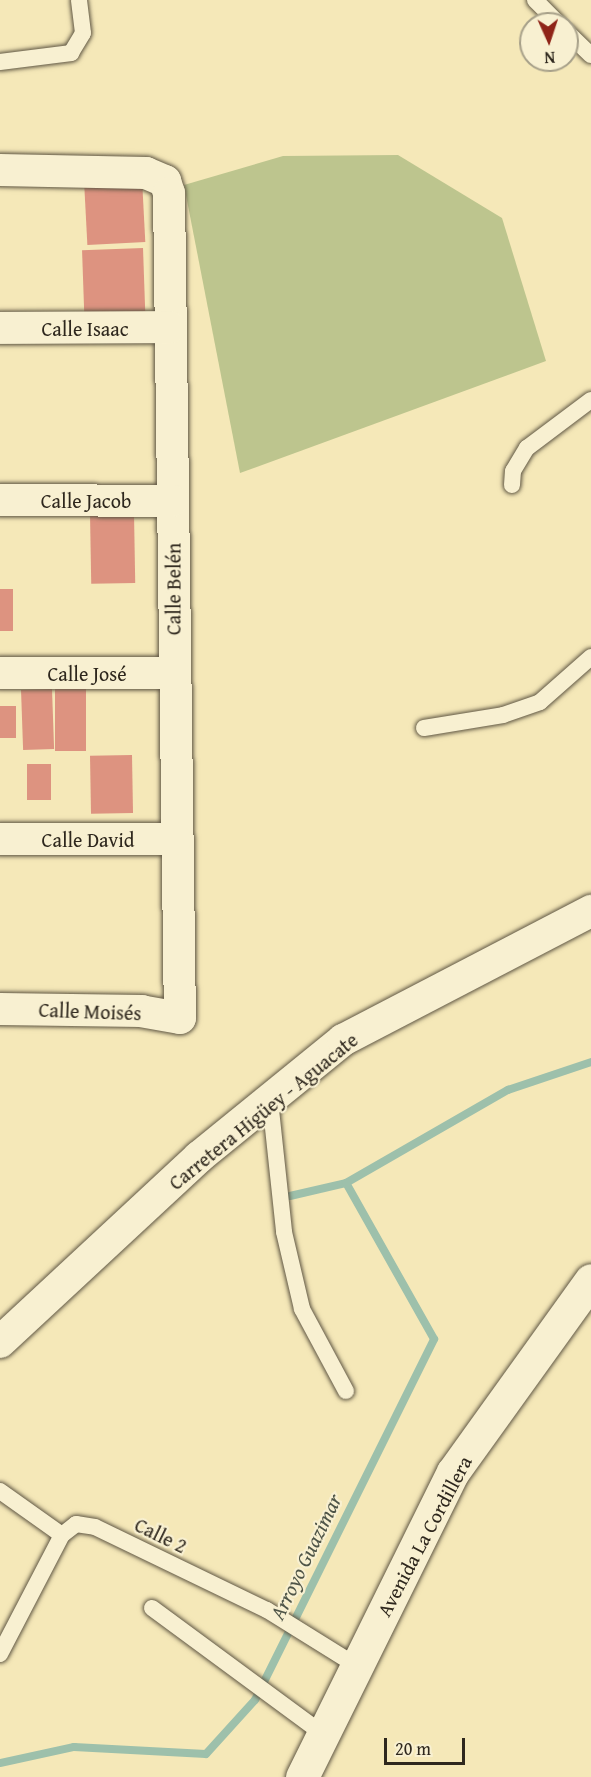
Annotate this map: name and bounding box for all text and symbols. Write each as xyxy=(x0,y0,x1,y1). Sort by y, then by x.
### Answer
north arrow xyxy=(519,12,579,72)
text: N xyxy=(544,46,556,70)
street label: Calle Isaac xyxy=(41,316,129,340)
street label: Calle Jacob xyxy=(41,488,131,512)
street label: Calle Belén xyxy=(161,543,185,635)
street label: Calle José xyxy=(47,661,127,685)
street label: Calle David xyxy=(42,827,134,851)
street label: Calle Moisés xyxy=(38,997,142,1025)
street label: Carretera Higüey - Aguacate xyxy=(164,1027,362,1195)
street label: Avenida La Cordillera xyxy=(371,1452,477,1620)
water label: Arroyo Guazimar xyxy=(265,1490,347,1624)
street label: Calle 2 xyxy=(131,1512,191,1558)
scale bar xyxy=(387,1726,468,1764)
text: 20 m xyxy=(395,1735,431,1762)

